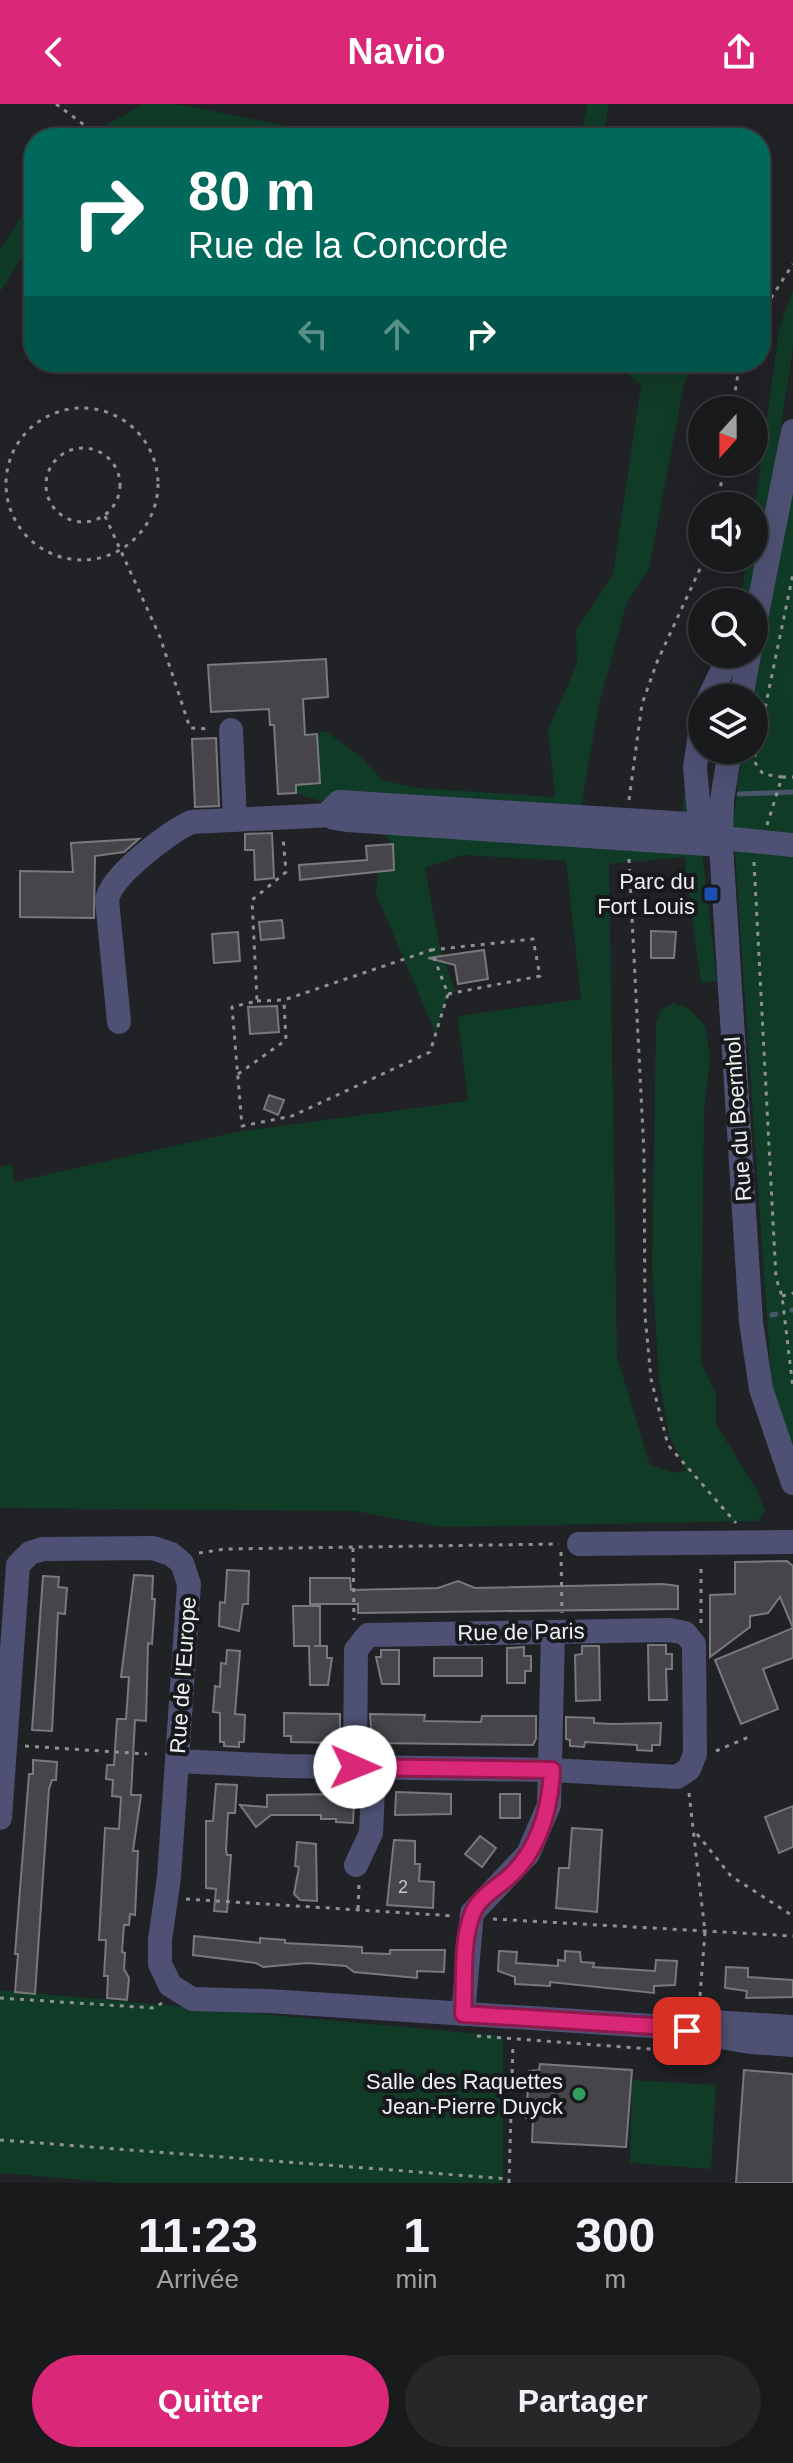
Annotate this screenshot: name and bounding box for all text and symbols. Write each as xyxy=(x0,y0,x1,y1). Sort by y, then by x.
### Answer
icon: back xyxy=(32,30,76,74)
icon: share xyxy=(717,30,761,74)
text: Navio xyxy=(347,31,446,72)
text: 80 m xyxy=(188,159,316,222)
icon: right xyxy=(56,160,160,264)
text: Rue de la Concorde xyxy=(188,225,508,266)
icon: left xyxy=(291,312,335,356)
icon: ahead xyxy=(375,312,419,356)
icon: right xyxy=(459,312,503,356)
north arrow xyxy=(688,396,768,476)
map controls xyxy=(688,396,768,764)
button: sound xyxy=(688,492,768,572)
button: search xyxy=(688,588,768,668)
button: layers xyxy=(688,684,768,764)
place label: Parc du Fort Louis xyxy=(597,869,695,919)
marker: Parc du Fort Louis xyxy=(702,885,720,903)
street label: Rue du Boernhol xyxy=(720,1036,756,1202)
street label: Rue de l'Europe xyxy=(165,1596,201,1754)
street label: Rue de Paris xyxy=(457,1618,585,1646)
position arrow xyxy=(313,1725,397,1809)
house number: 2 xyxy=(398,1877,408,1897)
pin xyxy=(653,1997,721,2065)
icon: arrive xyxy=(665,2009,709,2053)
place label: Salle des Raquettes Jean-Pierre Duyck xyxy=(366,2069,564,2119)
marker: Salle des Raquettes Jean-Pierre Duyck xyxy=(570,2085,588,2103)
text: 11:23 xyxy=(138,2209,258,2262)
text: 1 xyxy=(403,2209,430,2262)
text: 300 xyxy=(575,2209,655,2262)
text: Arrivée xyxy=(157,2264,239,2294)
text: min xyxy=(396,2264,437,2294)
text: m xyxy=(604,2264,626,2294)
button: Quitter xyxy=(32,2355,389,2447)
button: Partager xyxy=(405,2355,761,2447)

